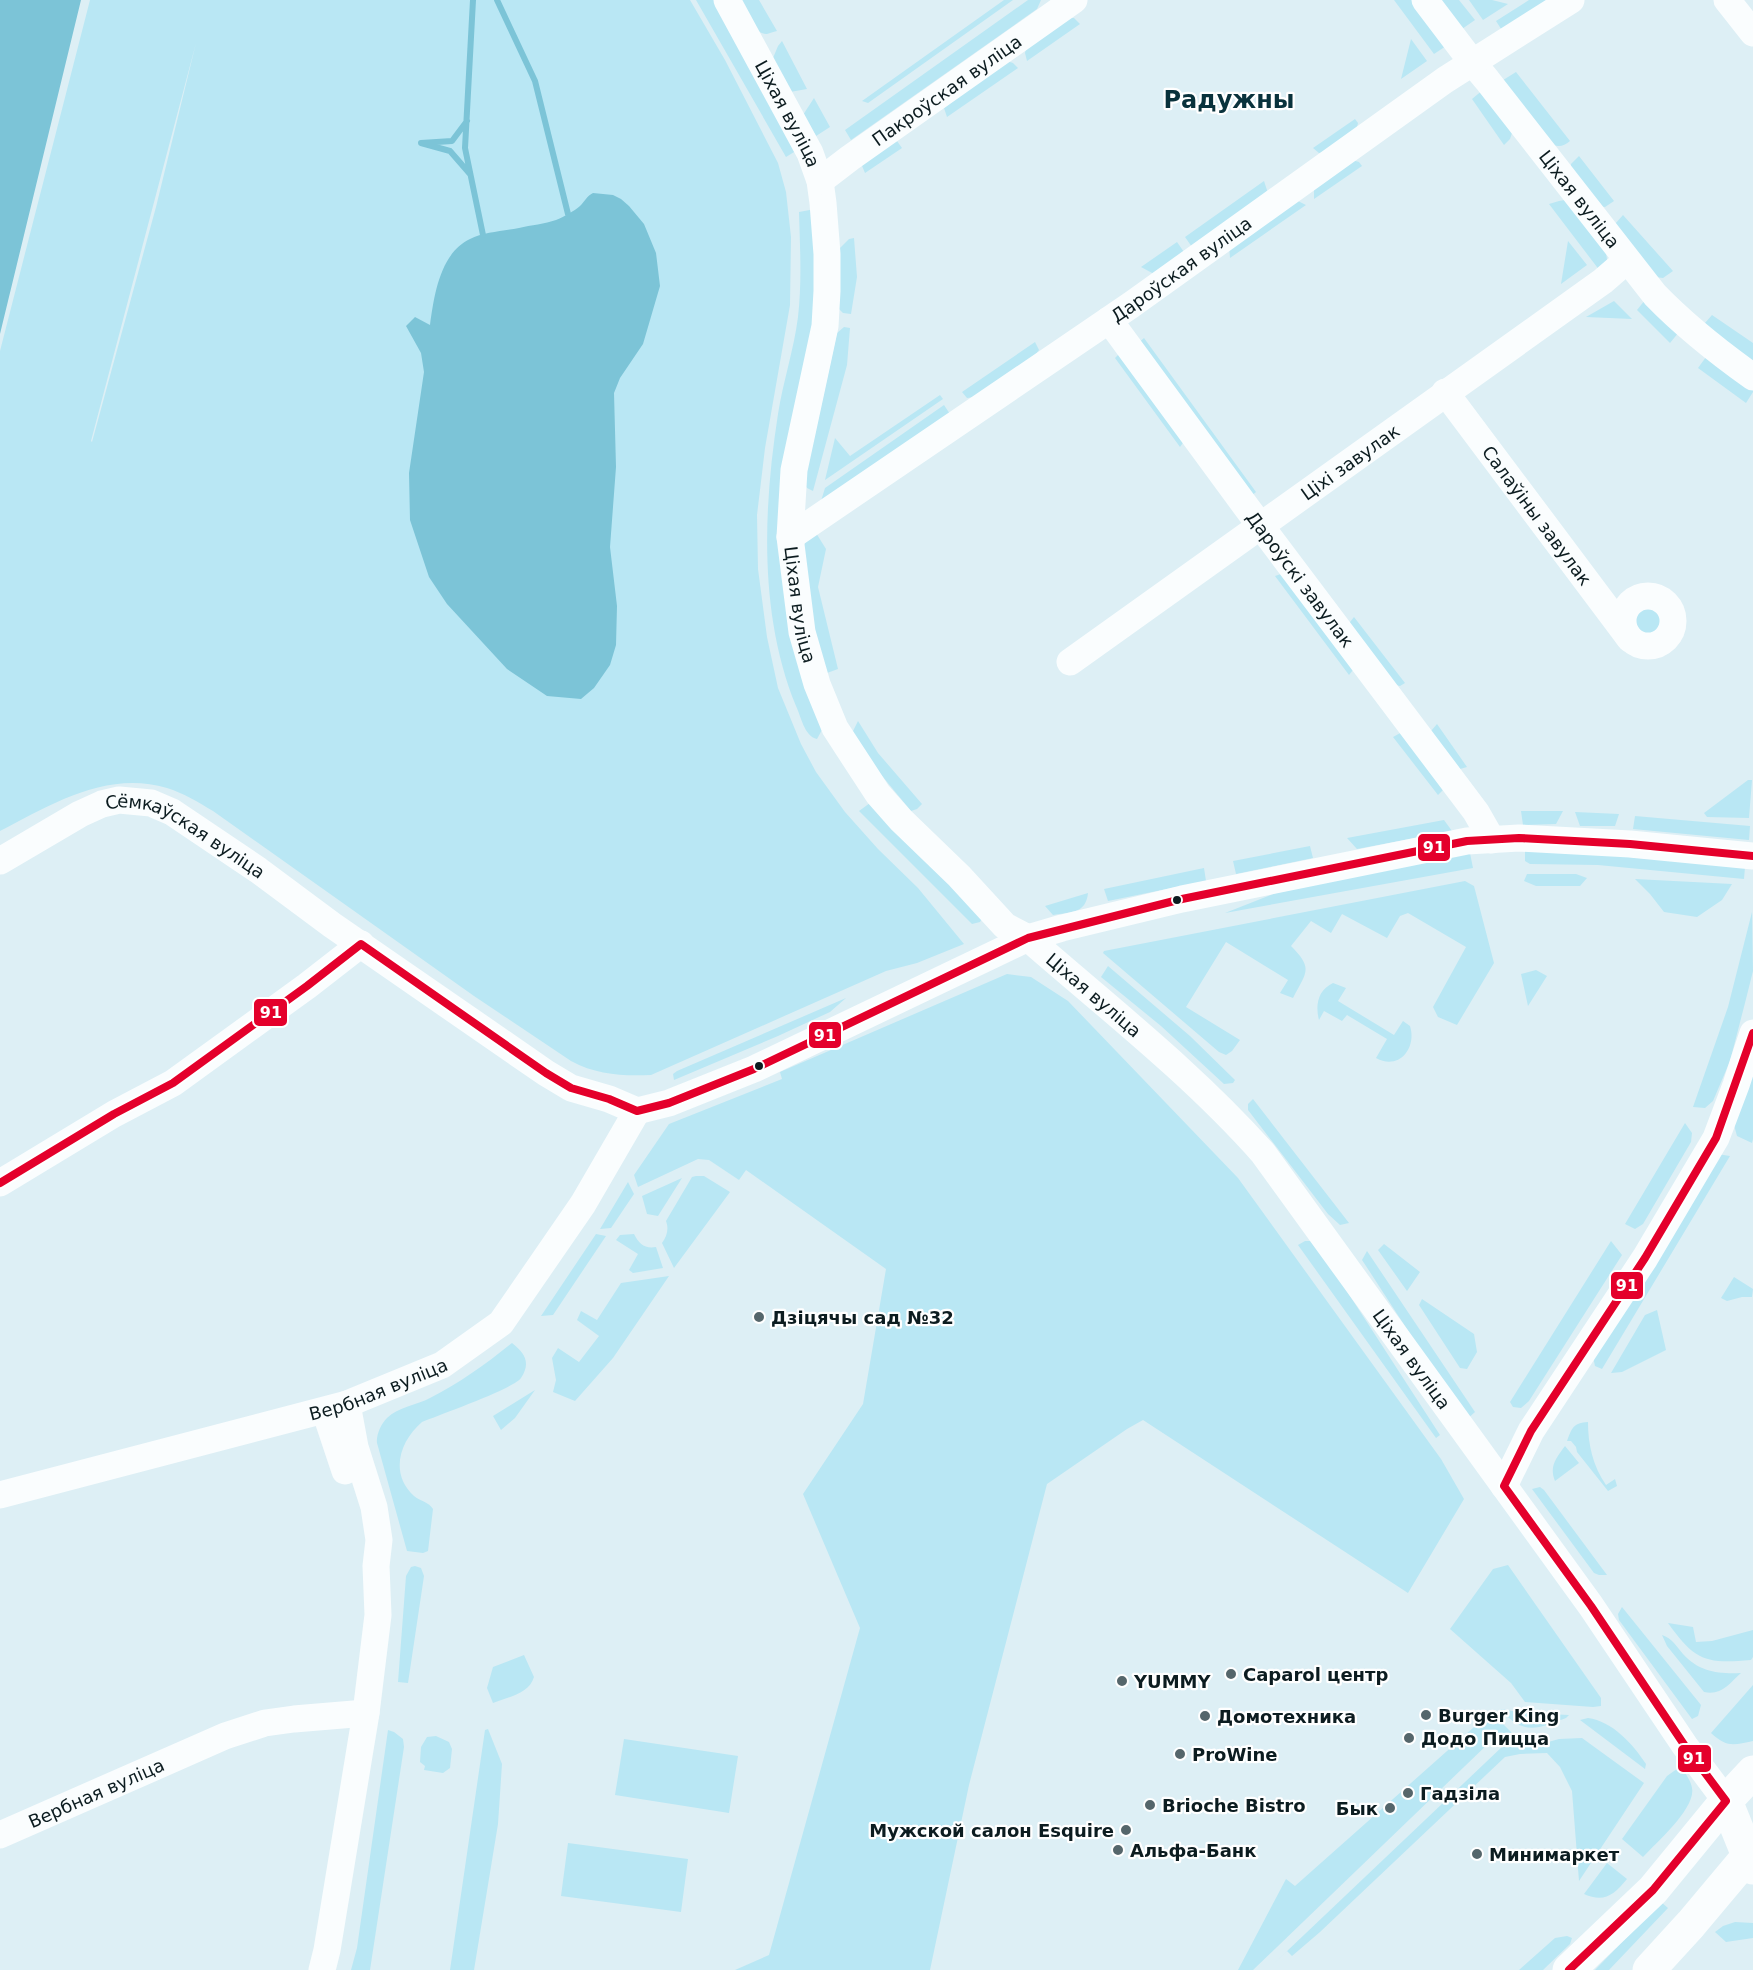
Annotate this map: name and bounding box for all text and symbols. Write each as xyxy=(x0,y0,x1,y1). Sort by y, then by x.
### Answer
street label: Пакроўская вуліца xyxy=(868,30,1025,150)
street label: Ціхая вуліца xyxy=(751,56,825,170)
district label: Радужны xyxy=(1164,86,1294,114)
street label: Ціхая вуліца xyxy=(1535,146,1625,252)
street label: Дароўская вуліца xyxy=(1107,212,1255,326)
street label: Ціхі завулак xyxy=(1297,420,1403,504)
street label: Салаўіны завулак xyxy=(1478,441,1596,589)
street label: Дароўскі завулак xyxy=(1242,507,1359,651)
street label: Ціхая вуліца xyxy=(781,545,821,665)
street label: Сёмкаўская вуліца xyxy=(103,789,269,882)
line badge: 91 xyxy=(1417,833,1451,862)
text: 91 xyxy=(1423,838,1445,857)
unlabelled marker xyxy=(1171,894,1183,906)
street label: Ціхая вуліца xyxy=(1042,948,1146,1041)
line badge: 91 xyxy=(253,998,288,1027)
text: 91 xyxy=(260,1003,282,1022)
line badge: 91 xyxy=(808,1021,842,1049)
text: 91 xyxy=(814,1026,836,1045)
unlabelled marker xyxy=(753,1060,765,1072)
line badge: 91 xyxy=(1610,1271,1644,1300)
text: 91 xyxy=(1616,1276,1638,1295)
street label: Ціхая вуліца xyxy=(1369,1305,1455,1413)
place label: Дзіцячы сад №32 xyxy=(771,1307,954,1328)
marker: Дзіцячы сад №32 xyxy=(752,1310,766,1324)
street label: Вербная вуліца xyxy=(307,1353,450,1424)
place label: Caparol центр xyxy=(1243,1664,1388,1685)
marker: Caparol центр xyxy=(1224,1667,1238,1681)
place label: YUMMY xyxy=(1133,1671,1211,1692)
marker: YUMMY xyxy=(1115,1674,1129,1688)
place label: Burger King xyxy=(1438,1705,1559,1726)
place label: Домотехника xyxy=(1217,1706,1356,1727)
marker: Burger King xyxy=(1419,1708,1433,1722)
marker: Домотехника xyxy=(1198,1709,1212,1723)
place label: Додо Пицца xyxy=(1421,1728,1549,1749)
marker: Додо Пицца xyxy=(1402,1731,1416,1745)
place label: ProWine xyxy=(1192,1744,1277,1765)
line badge: 91 xyxy=(1677,1744,1712,1773)
marker: ProWine xyxy=(1173,1747,1187,1761)
text: 91 xyxy=(1683,1749,1705,1768)
street label: Вербная вуліца xyxy=(25,1754,167,1832)
place label: Гадзіла xyxy=(1420,1783,1500,1804)
marker: Гадзіла xyxy=(1401,1786,1415,1800)
place label: Brioche Bistro xyxy=(1162,1795,1306,1816)
marker: Brioche Bistro xyxy=(1143,1798,1157,1812)
place label: Бык xyxy=(1336,1798,1378,1819)
marker: Бык xyxy=(1383,1801,1397,1815)
place label: Мужской салон Esquire xyxy=(869,1820,1114,1841)
marker: Мужской салон Esquire xyxy=(1119,1823,1133,1837)
place label: Альфа-Банк xyxy=(1130,1840,1257,1861)
marker: Альфа-Банк xyxy=(1111,1843,1125,1857)
place label: Минимаркет xyxy=(1489,1844,1620,1865)
marker: Минимаркет xyxy=(1470,1847,1484,1861)

